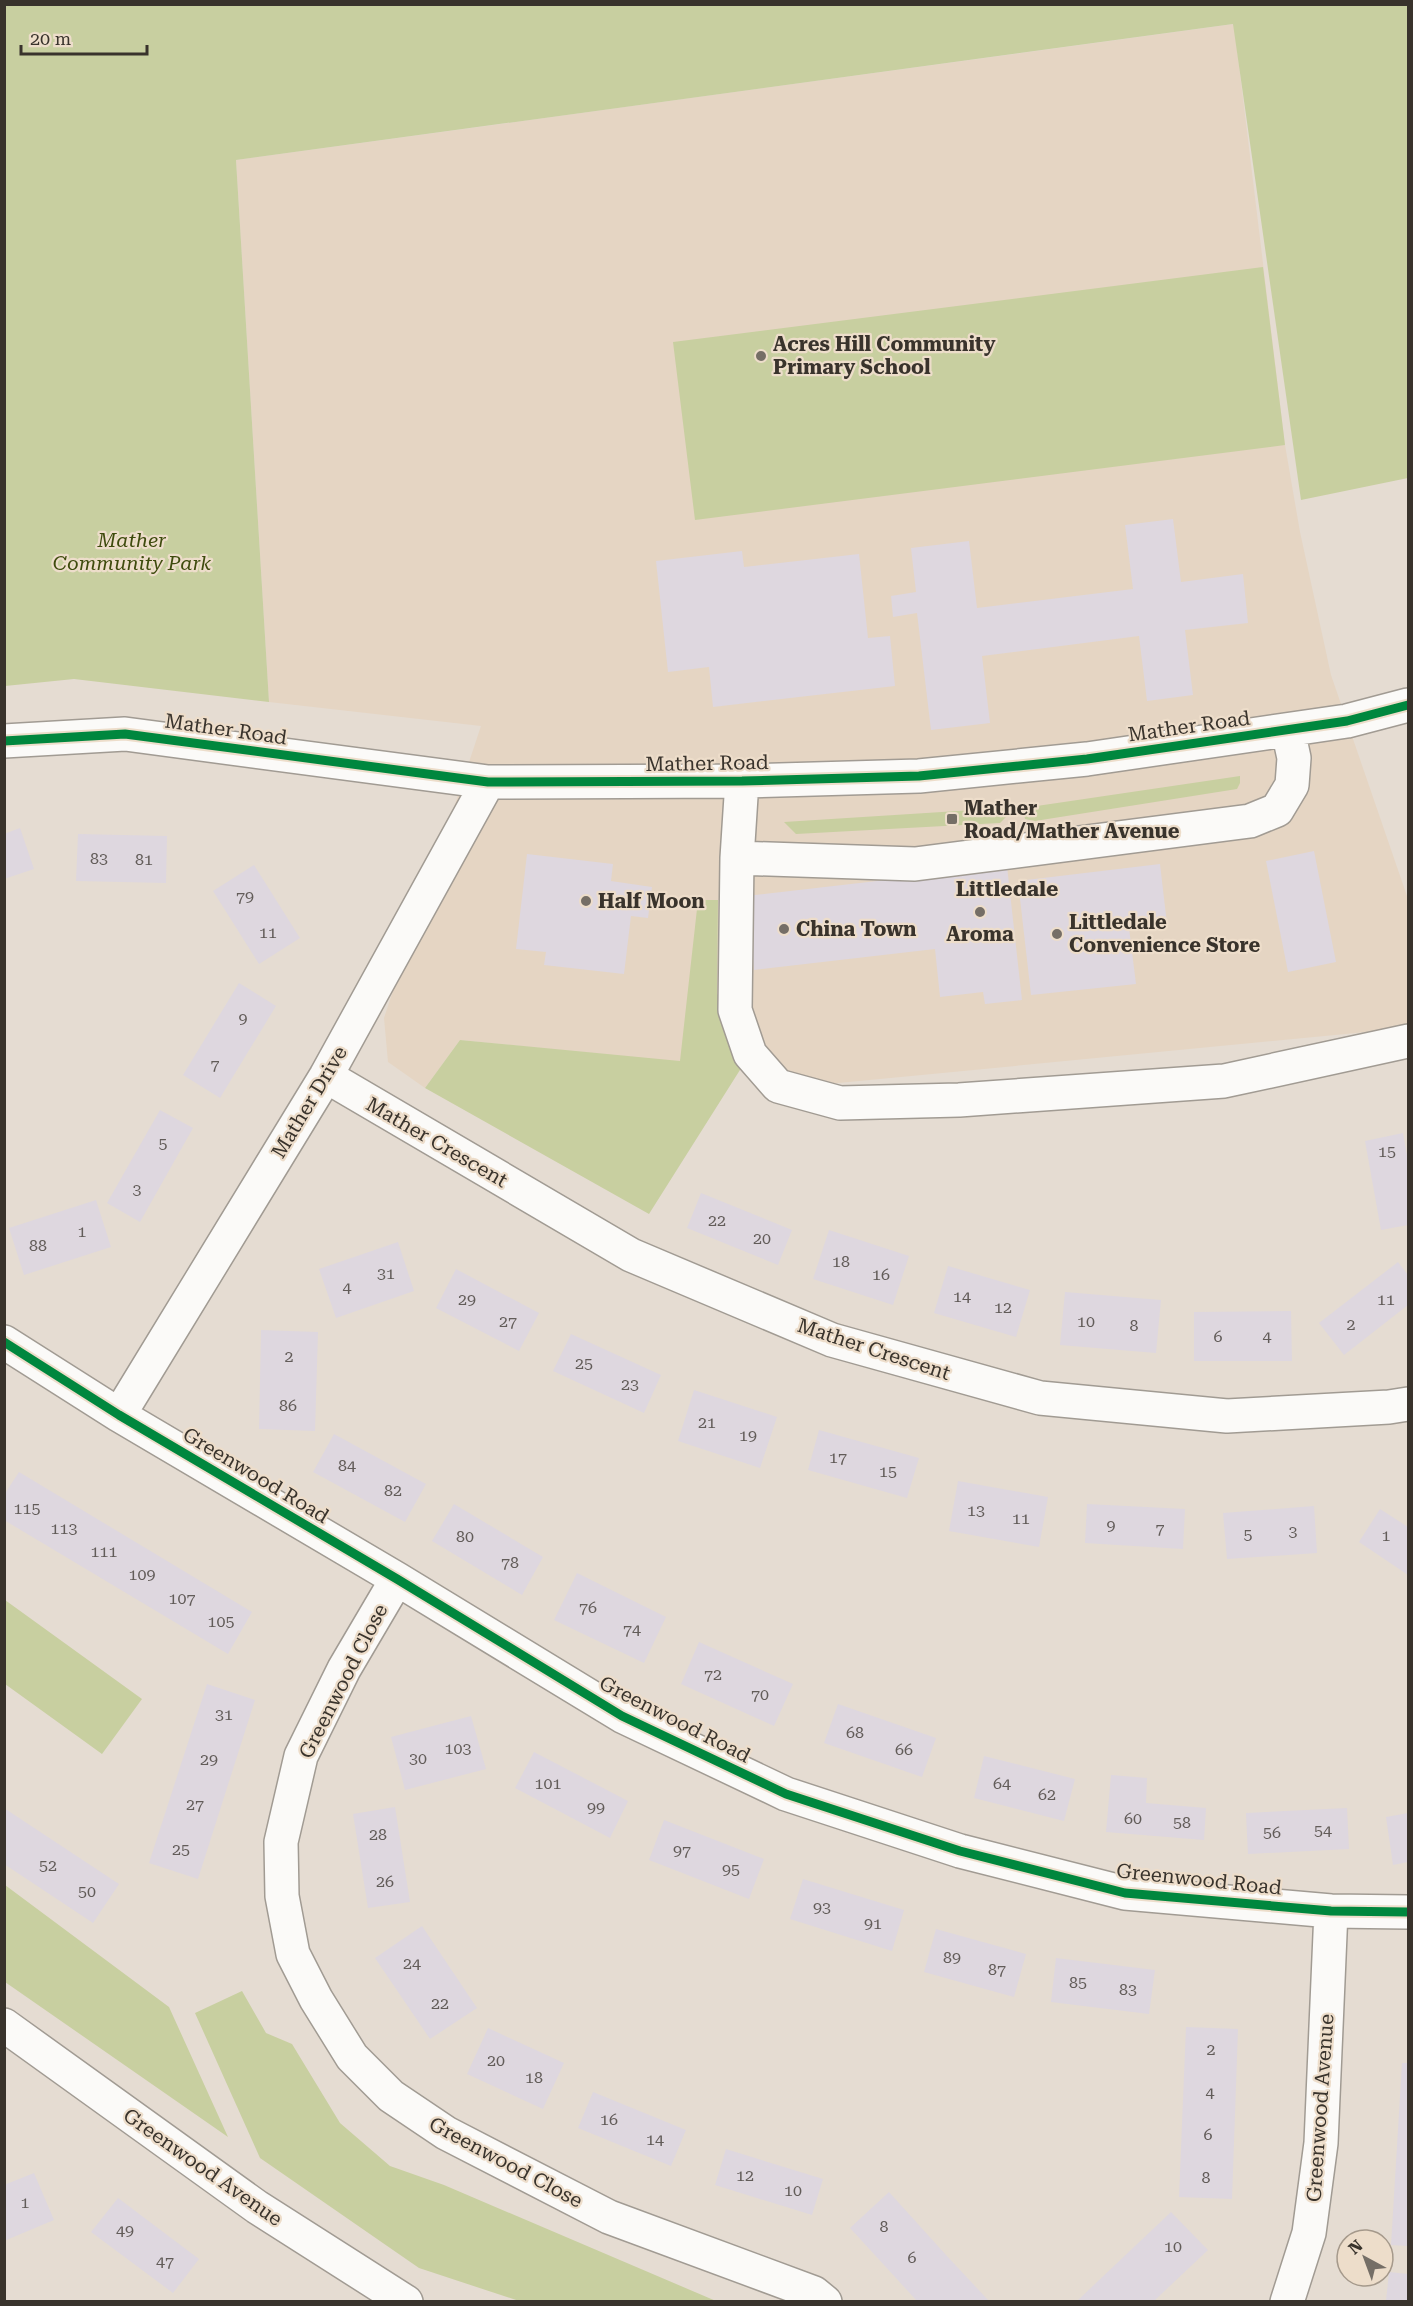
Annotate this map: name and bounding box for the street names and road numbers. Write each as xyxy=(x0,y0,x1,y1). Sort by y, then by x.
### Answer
street label: Mather Road xyxy=(1126,706,1252,746)
street label: Mather Road xyxy=(163,709,289,749)
street label: Mather Road xyxy=(645,750,769,776)
street label: Mather Drive xyxy=(266,1042,352,1162)
street label: Mather Crescent xyxy=(362,1092,513,1193)
street label: Mather Crescent xyxy=(794,1313,954,1385)
street label: Greenwood Road xyxy=(179,1422,334,1528)
street label: Greenwood Close xyxy=(294,1600,392,1762)
street label: Greenwood Road xyxy=(596,1671,755,1767)
street label: Greenwood Road xyxy=(1115,1858,1283,1900)
street label: Greenwood Avenue xyxy=(1301,2013,1339,2203)
street label: Greenwood Avenue xyxy=(119,2103,287,2231)
street label: Greenwood Close xyxy=(425,2111,587,2213)

